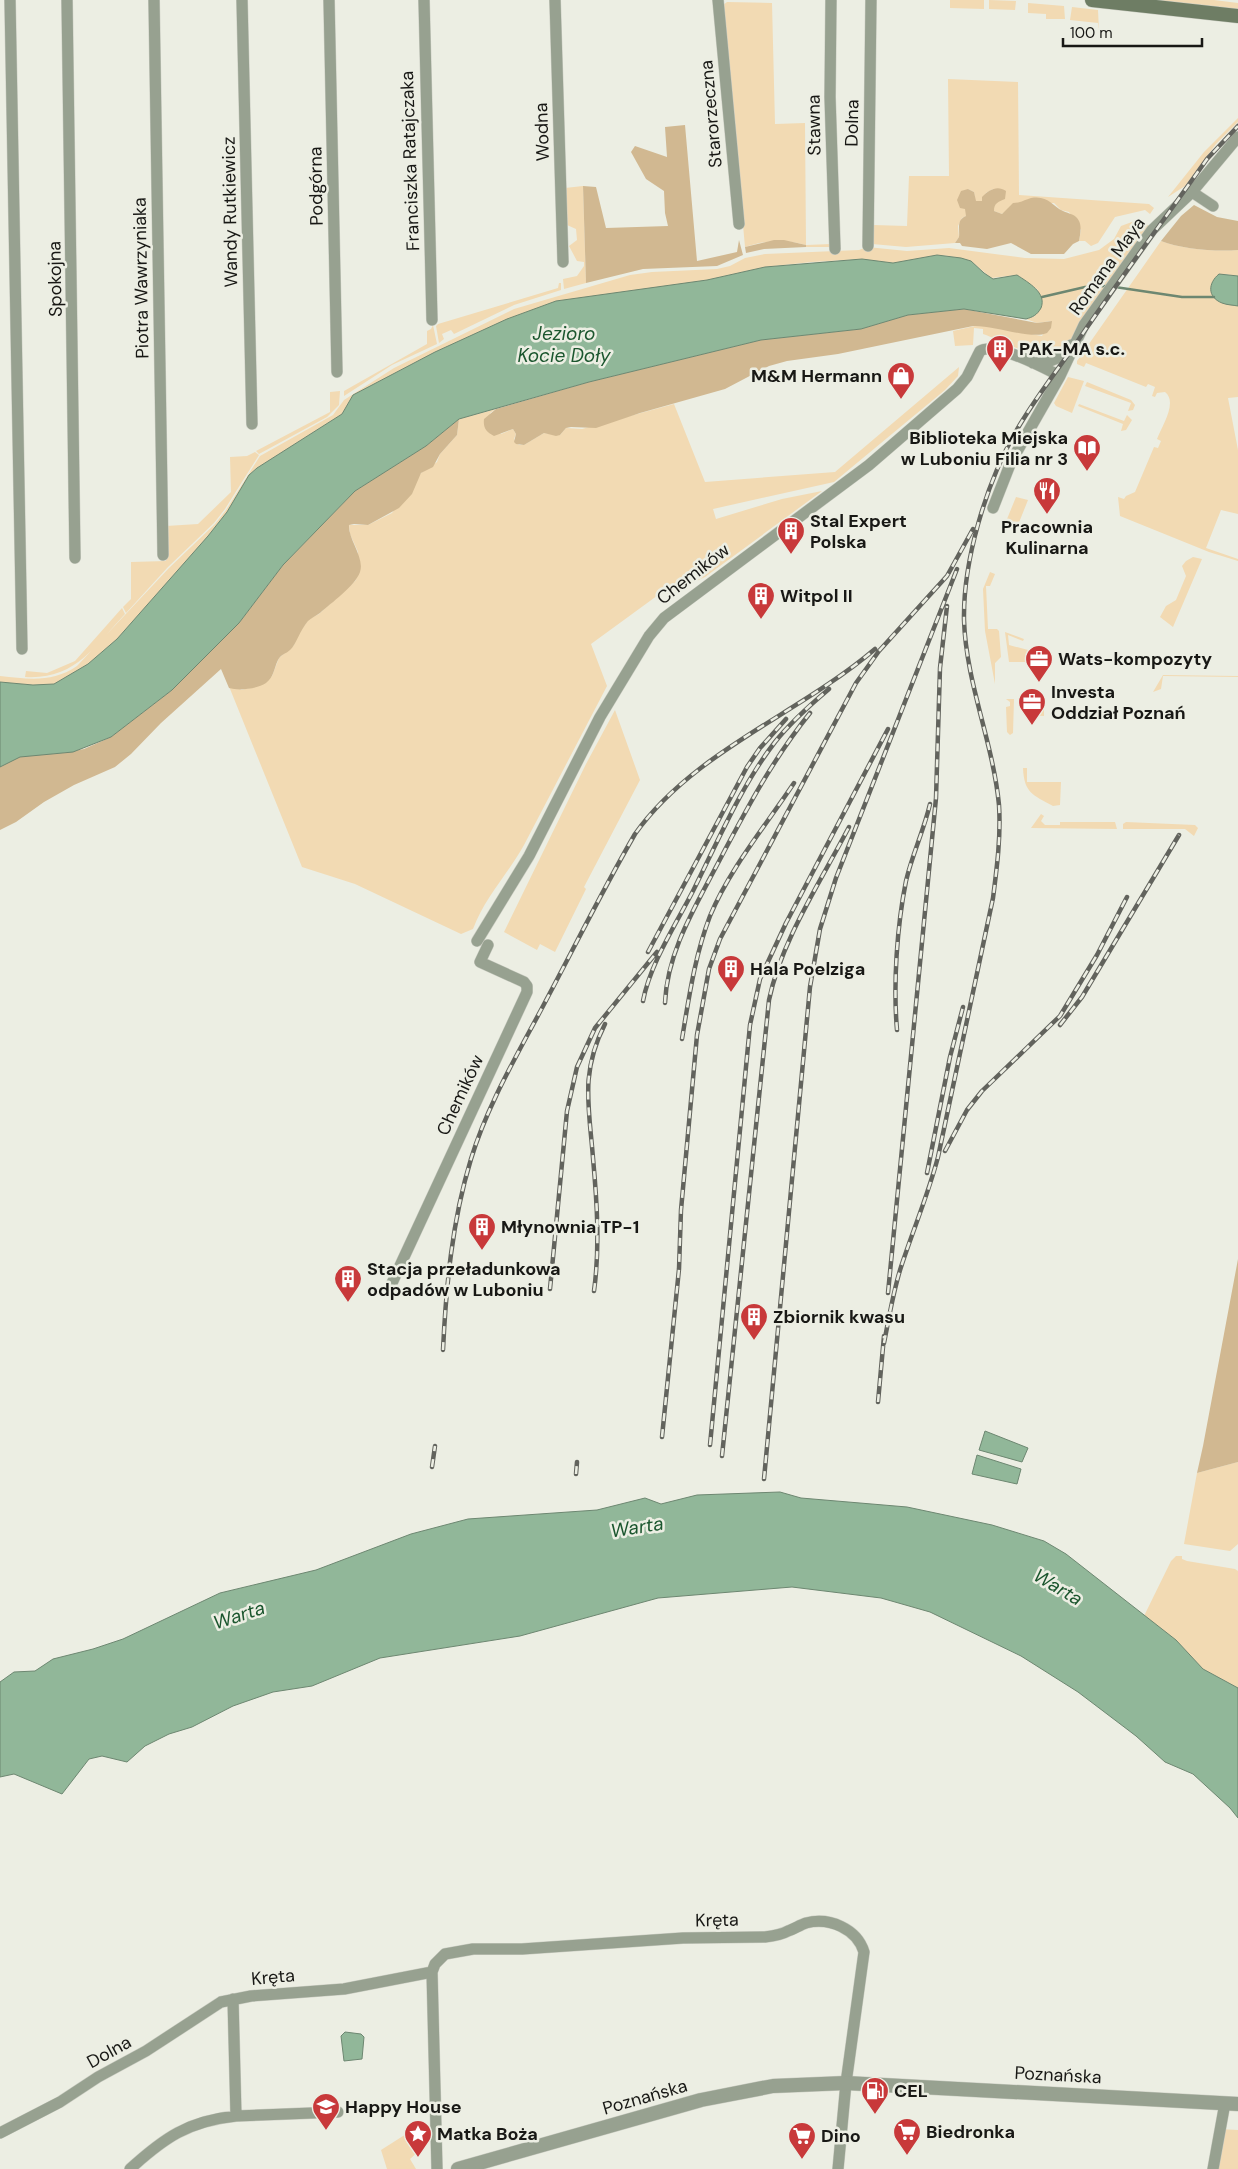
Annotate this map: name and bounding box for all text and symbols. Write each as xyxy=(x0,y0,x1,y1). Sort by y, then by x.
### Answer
scale bar xyxy=(1063,15,1202,47)
text: 100 m xyxy=(1070,23,1113,43)
street label: Starorzeczna xyxy=(694,59,728,169)
street label: Franciszka Ratajczaka xyxy=(395,71,425,251)
street label: Stawna xyxy=(801,94,827,156)
street label: Dolna xyxy=(840,99,864,147)
street label: Wodna xyxy=(529,102,555,162)
street label: Wandy Rutkiewicz xyxy=(217,136,243,288)
street label: Podgórna xyxy=(303,146,329,226)
street label: Piotra Wawrzyniaka xyxy=(128,197,154,359)
street label: Romana Maya xyxy=(1063,212,1151,320)
street label: Spokojna xyxy=(42,241,68,317)
water label: Jezioro Kocie Doły xyxy=(518,321,612,368)
building icon: PAK-MA s.c. xyxy=(985,334,1015,373)
place label: PAK-MA s.c. xyxy=(1019,337,1125,361)
shop icon: M&M Hermann xyxy=(886,361,916,400)
place label: M&M Hermann xyxy=(751,364,882,388)
place label: Biblioteka Miejska w Luboniu Filia nr 3 xyxy=(901,426,1068,471)
library icon: Biblioteka Miejska w Luboniu Filia nr 3 xyxy=(1072,433,1102,472)
restaurant icon: Pracownia Kulinarna xyxy=(1032,476,1062,515)
place label: Stal Expert Polska xyxy=(810,509,907,554)
place label: Pracownia Kulinarna xyxy=(1001,515,1093,560)
building icon: Stal Expert Polska xyxy=(776,516,806,555)
street label: Chemików xyxy=(652,538,735,610)
building icon: Witpol II xyxy=(746,581,776,620)
place label: Witpol II xyxy=(780,584,853,608)
office icon: Wats-kompozyty xyxy=(1024,644,1054,683)
place label: Wats-kompozyty xyxy=(1058,647,1212,671)
place label: Investa Oddział Poznań xyxy=(1051,680,1186,725)
office icon: Investa Oddział Poznań xyxy=(1017,687,1047,726)
building icon: Hala Poelziga xyxy=(716,954,746,993)
place label: Hala Poelziga xyxy=(750,957,865,981)
street label: Chemików xyxy=(431,1051,489,1139)
building icon: Młynownia TP-1 xyxy=(467,1212,497,1251)
place label: Młynownia TP-1 xyxy=(501,1215,639,1239)
place label: Stacja przeładunkowa odpadów w Luboniu xyxy=(367,1257,561,1302)
building icon: Stacja przeładunkowa odpadów w Luboniu xyxy=(333,1264,363,1303)
building icon: Zbiornik kwasu xyxy=(739,1302,769,1341)
place label: Zbiornik kwasu xyxy=(773,1305,905,1329)
water label: Warta xyxy=(609,1510,665,1544)
water label: Warta xyxy=(1029,1563,1087,1611)
water label: Warta xyxy=(210,1595,268,1635)
street label: Kręta xyxy=(695,1908,739,1932)
street label: Kręta xyxy=(250,1963,296,1991)
street label: Dolna xyxy=(83,2030,135,2074)
street label: Poznańska xyxy=(1014,2061,1102,2089)
street label: Poznańska xyxy=(600,2073,690,2121)
fuel station icon: CEL xyxy=(860,2076,890,2115)
place label: CEL xyxy=(894,2079,928,2103)
school or university icon: Happy House xyxy=(311,2092,341,2131)
place label: Happy House xyxy=(345,2095,462,2119)
supermarket icon: Biedronka xyxy=(892,2117,922,2156)
place icon: Matka Boża xyxy=(403,2119,433,2158)
place label: Biedronka xyxy=(926,2120,1015,2144)
supermarket icon: Dino xyxy=(787,2121,817,2160)
place label: Matka Boża xyxy=(437,2122,538,2146)
place label: Dino xyxy=(821,2124,861,2148)

